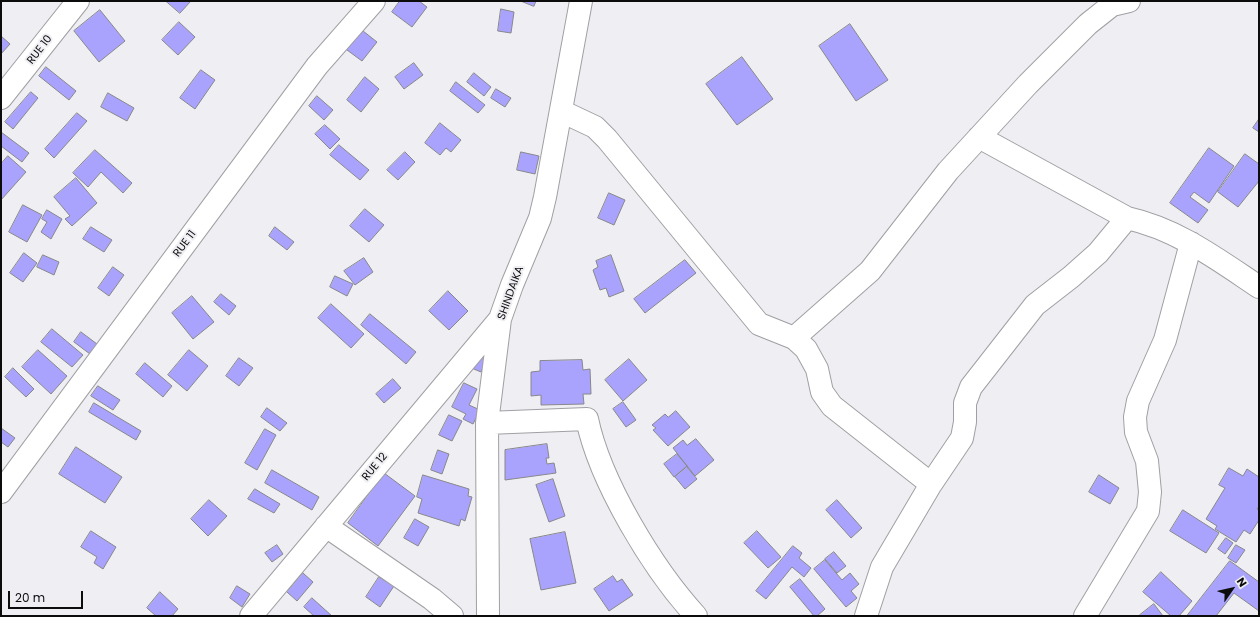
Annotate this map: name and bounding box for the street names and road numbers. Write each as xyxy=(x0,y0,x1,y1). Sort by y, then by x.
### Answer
street label: RUE 10 xyxy=(25,33,55,67)
street label: RUE 11 xyxy=(171,228,199,260)
street label: SHINDAIKA xyxy=(495,264,527,322)
street label: RUE 12 xyxy=(359,450,391,484)

